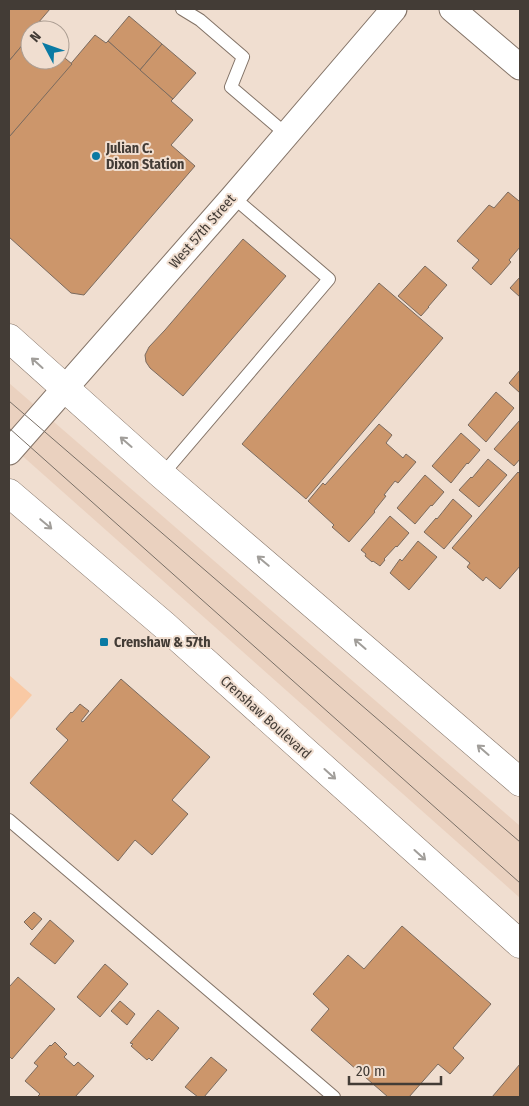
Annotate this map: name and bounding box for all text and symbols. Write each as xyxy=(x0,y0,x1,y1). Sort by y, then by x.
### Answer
north arrow xyxy=(20,20,70,70)
text: N xyxy=(26,28,45,46)
place label: Julian C. Dixon Station xyxy=(105,140,184,173)
marker: Julian C. Dixon Station xyxy=(90,150,102,162)
street label: West 57th Street xyxy=(166,191,239,272)
one-way arrow xyxy=(30,358,43,369)
one-way arrow xyxy=(119,437,132,448)
one-way arrow xyxy=(39,519,52,530)
one-way arrow xyxy=(257,555,270,566)
place label: Crenshaw & 57th xyxy=(114,634,211,651)
marker: Crenshaw & 57th xyxy=(98,636,110,648)
one-way arrow xyxy=(354,638,367,650)
street label: Crenshaw Boulevard xyxy=(217,672,314,763)
one-way arrow xyxy=(477,745,490,756)
one-way arrow xyxy=(323,768,336,780)
one-way arrow xyxy=(413,849,426,860)
scale bar xyxy=(349,1054,442,1086)
text: 20 m xyxy=(356,1062,386,1080)

